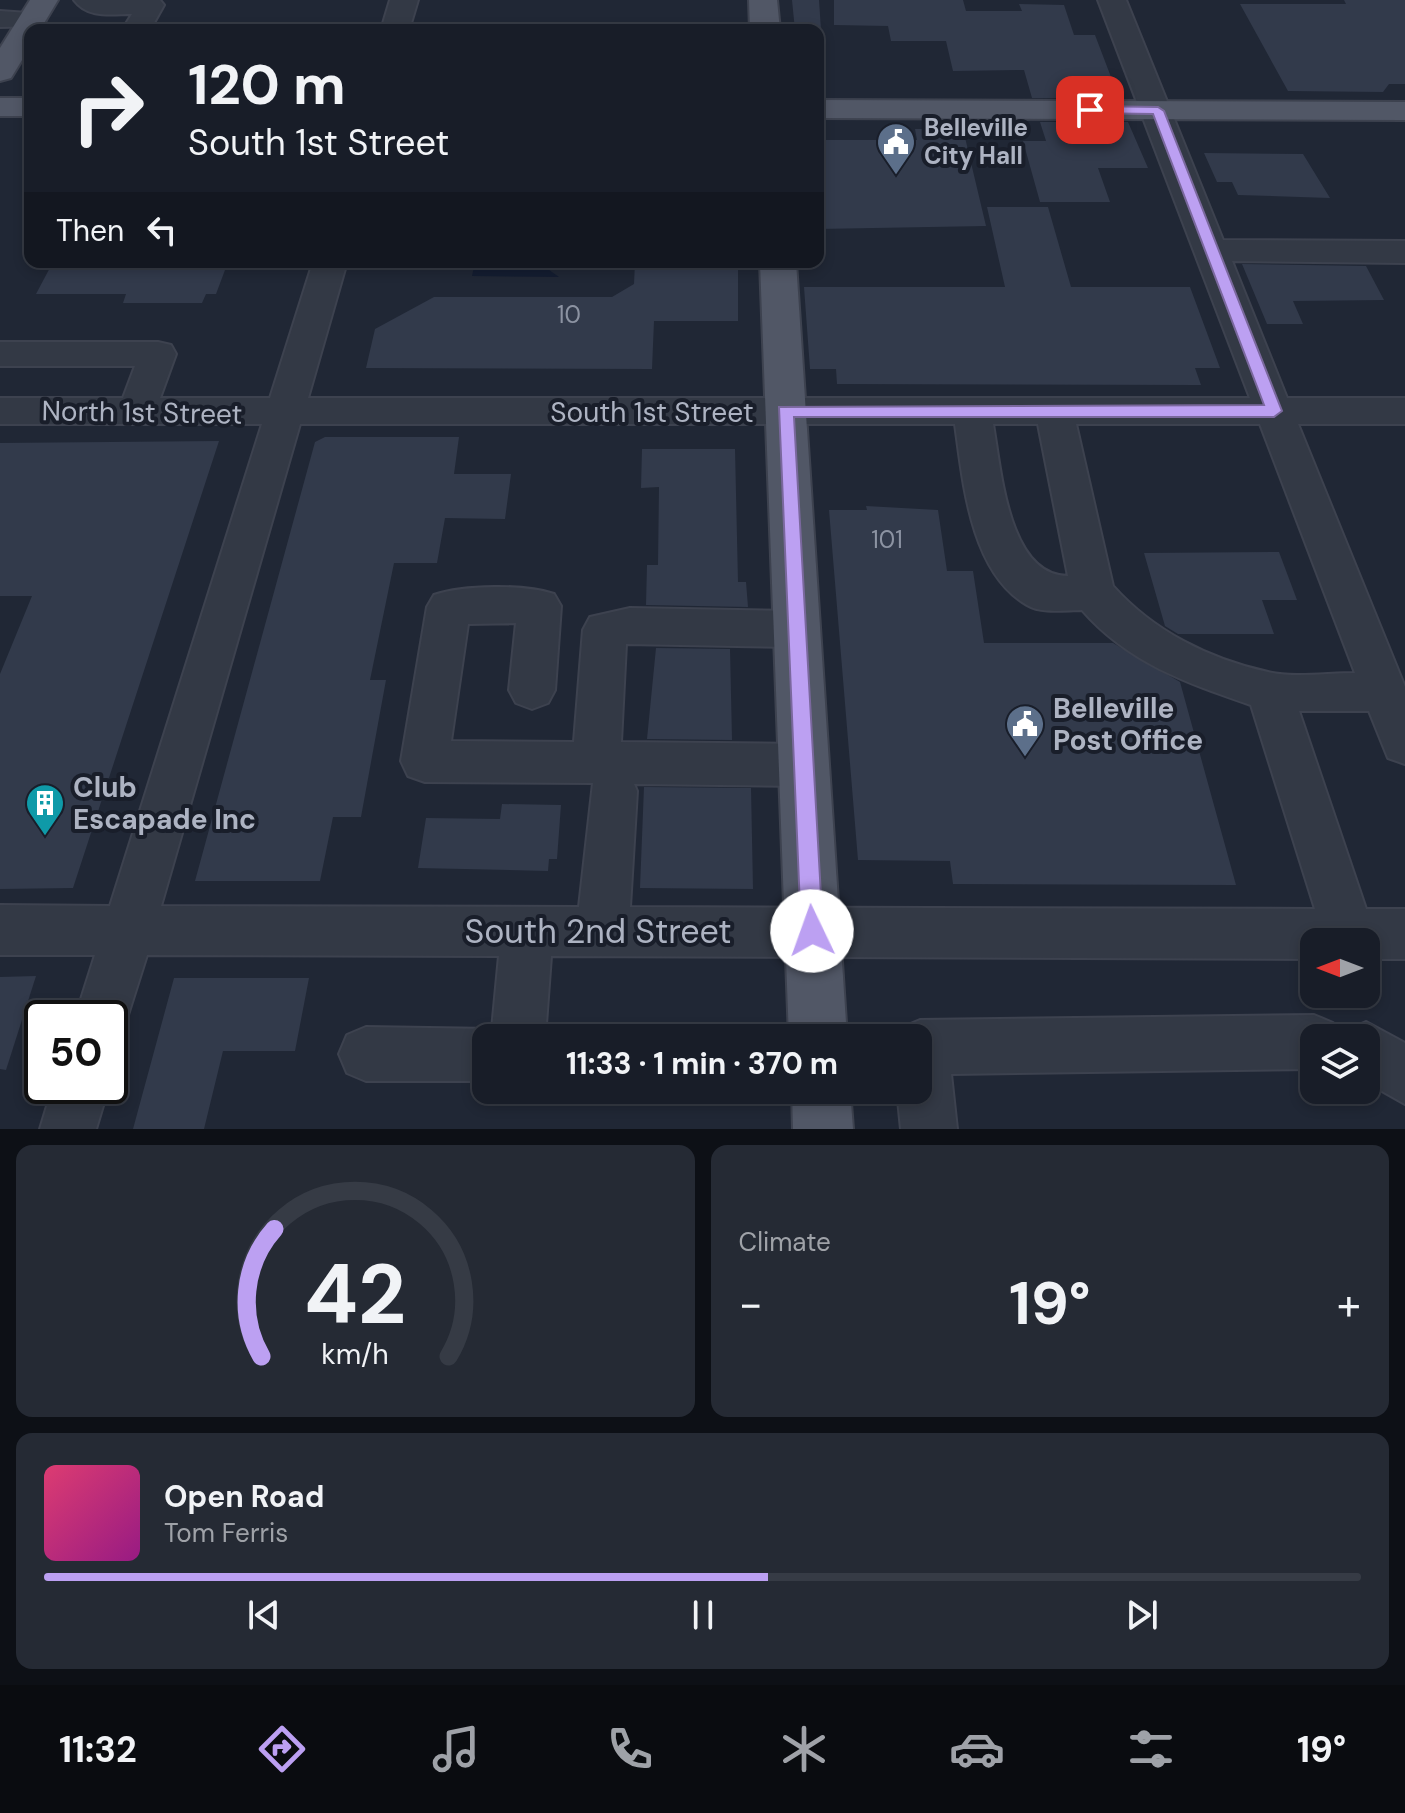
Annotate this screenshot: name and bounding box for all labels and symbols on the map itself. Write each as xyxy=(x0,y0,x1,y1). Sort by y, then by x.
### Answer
pin xyxy=(1056,76,1124,144)
place label: Belleville City Hall xyxy=(924,112,1028,171)
public building icon: Belleville City Hall xyxy=(875,121,917,176)
house number: 10 xyxy=(557,299,581,330)
street label: North 1st Street xyxy=(41,392,243,433)
street label: South 1st Street xyxy=(550,394,754,431)
house number: 101 xyxy=(871,524,903,555)
place label: Belleville Post Office xyxy=(1053,690,1203,759)
public building icon: Belleville Post Office xyxy=(1004,703,1046,758)
place label: Club Escapade Inc xyxy=(73,769,256,838)
building icon: Club Escapade Inc xyxy=(24,782,66,837)
position arrow xyxy=(770,889,854,973)
street label: South 2nd Street xyxy=(464,909,732,954)
north arrow xyxy=(1300,928,1380,1008)
speed limit sign: 50 xyxy=(24,1000,128,1104)

